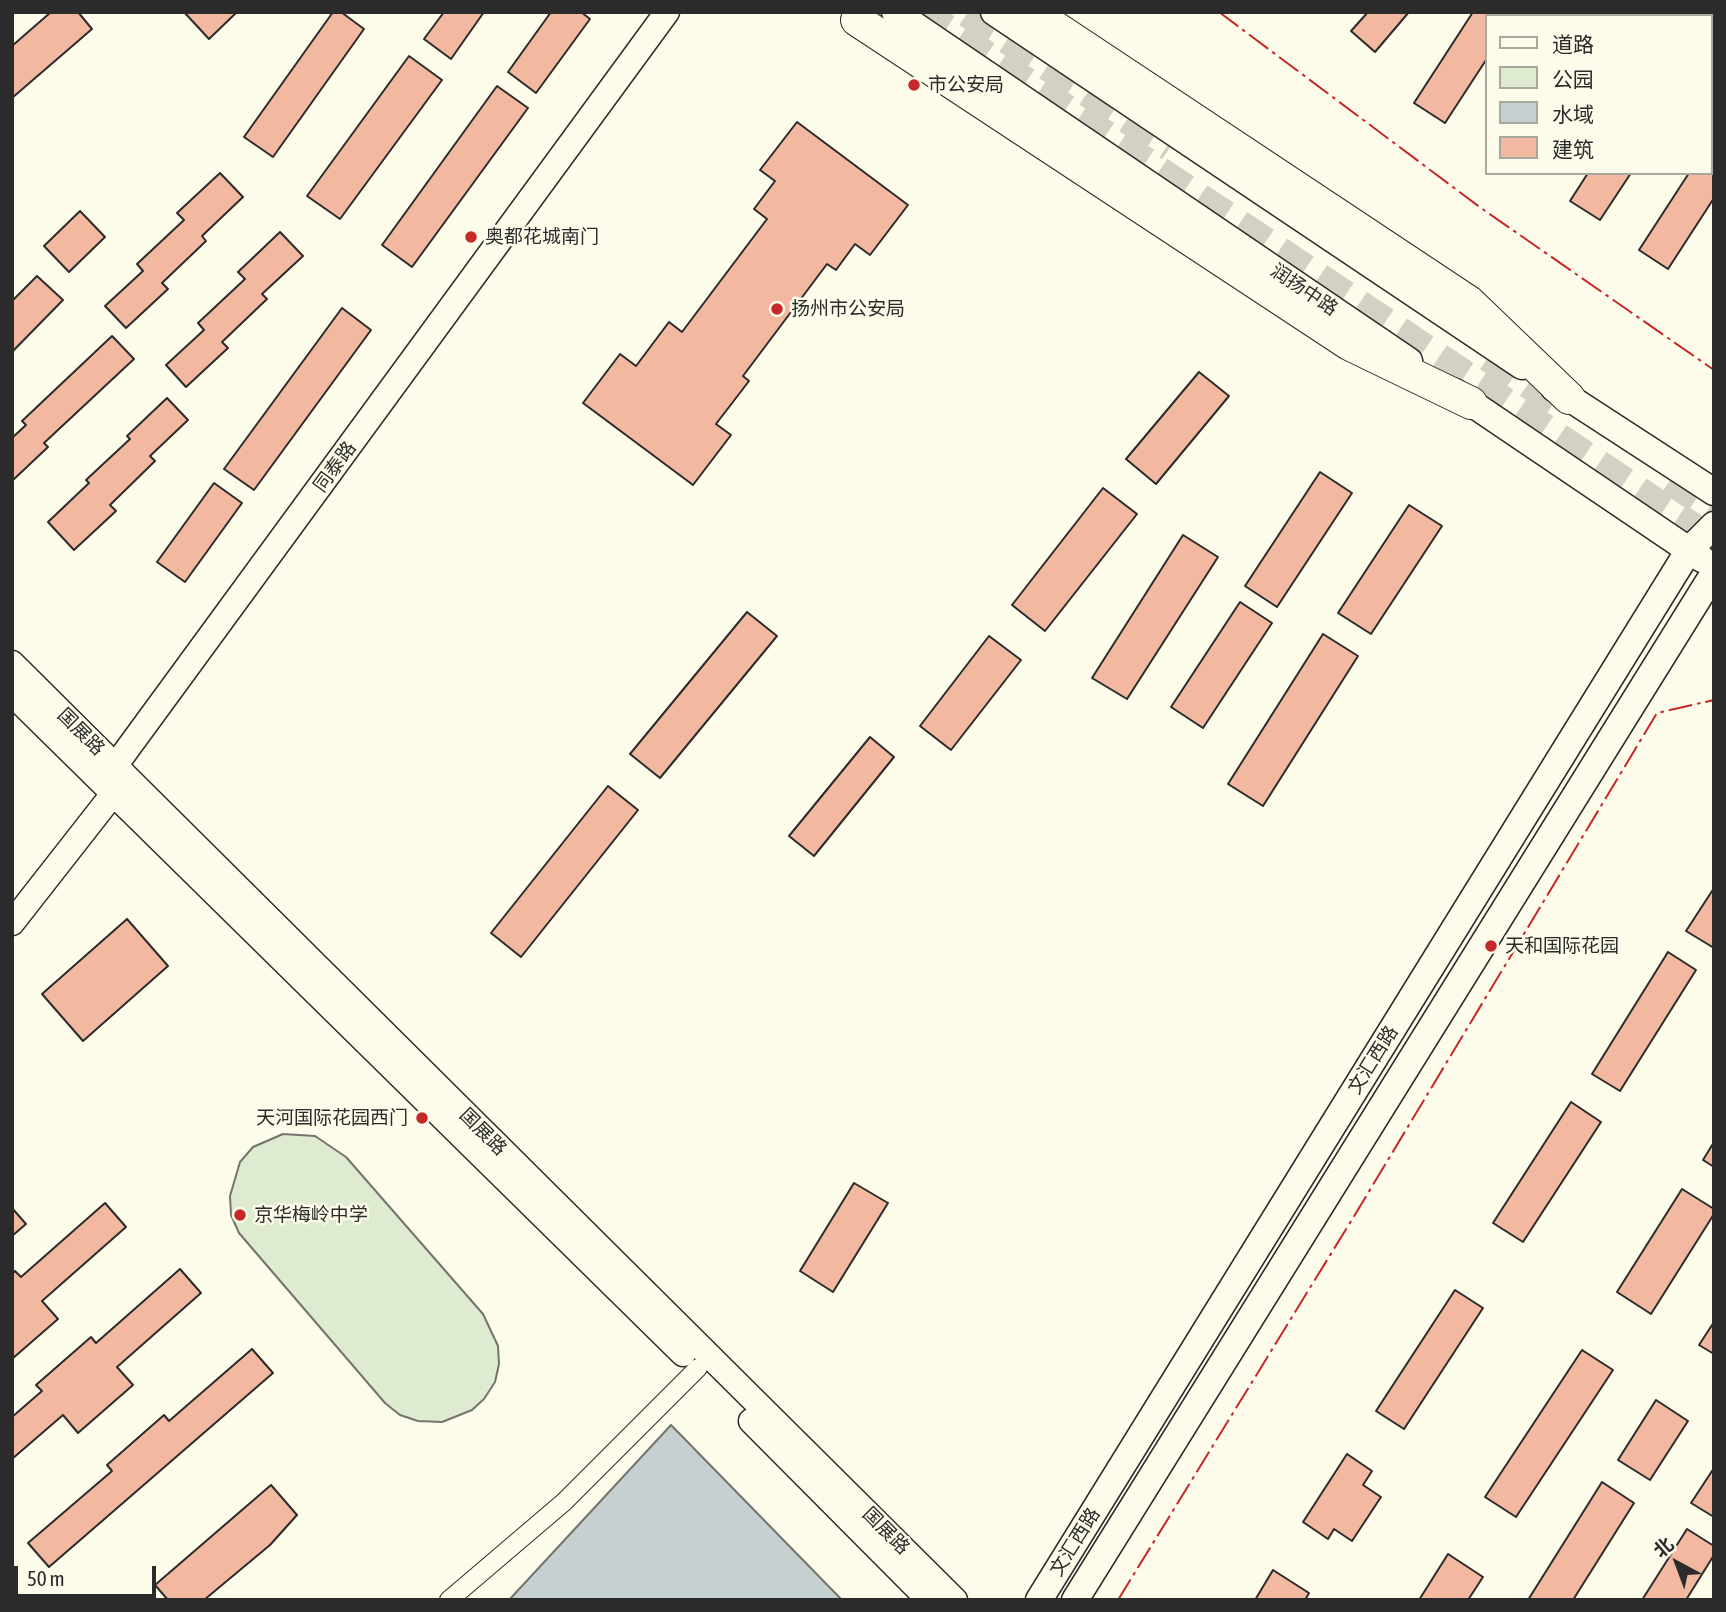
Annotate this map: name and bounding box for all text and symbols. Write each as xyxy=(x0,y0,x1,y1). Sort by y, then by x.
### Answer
legend xyxy=(1484,14,1712,175)
text: 道路 xyxy=(1552,32,1594,56)
text: 公园 xyxy=(1552,67,1594,91)
place label: 市公安局 xyxy=(928,74,1004,96)
marker: 市公安局 xyxy=(906,77,922,93)
text: 水域 xyxy=(1552,102,1594,126)
text: 建筑 xyxy=(1552,137,1594,161)
place label: 奥都花城南门 xyxy=(485,226,599,248)
marker: 奥都花城南门 xyxy=(463,229,479,245)
street label: 润扬中路 xyxy=(1266,259,1342,321)
place label: 扬州市公安局 xyxy=(791,298,905,320)
marker: 扬州市公安局 xyxy=(769,301,785,317)
street label: 同泰路 xyxy=(309,437,361,497)
street label: 国展路 xyxy=(53,704,109,760)
place label: 天和国际花园 xyxy=(1505,935,1619,957)
marker: 天和国际花园 xyxy=(1483,938,1499,954)
street label: 文汇西路 xyxy=(1343,1022,1403,1098)
street label: 国展路 xyxy=(455,1104,511,1160)
place label: 天河国际花园西门 xyxy=(256,1107,408,1129)
marker: 天河国际花园西门 xyxy=(414,1110,430,1126)
place label: 京华梅岭中学 xyxy=(254,1204,368,1226)
marker: 京华梅岭中学 xyxy=(232,1207,248,1223)
street label: 国展路 xyxy=(858,1503,914,1559)
street label: 文汇西路 xyxy=(1045,1504,1105,1580)
north arrow xyxy=(1642,1528,1712,1598)
text: 北 xyxy=(1649,1533,1678,1562)
scale bar xyxy=(18,1552,159,1596)
text: 50 m xyxy=(27,1566,65,1590)

